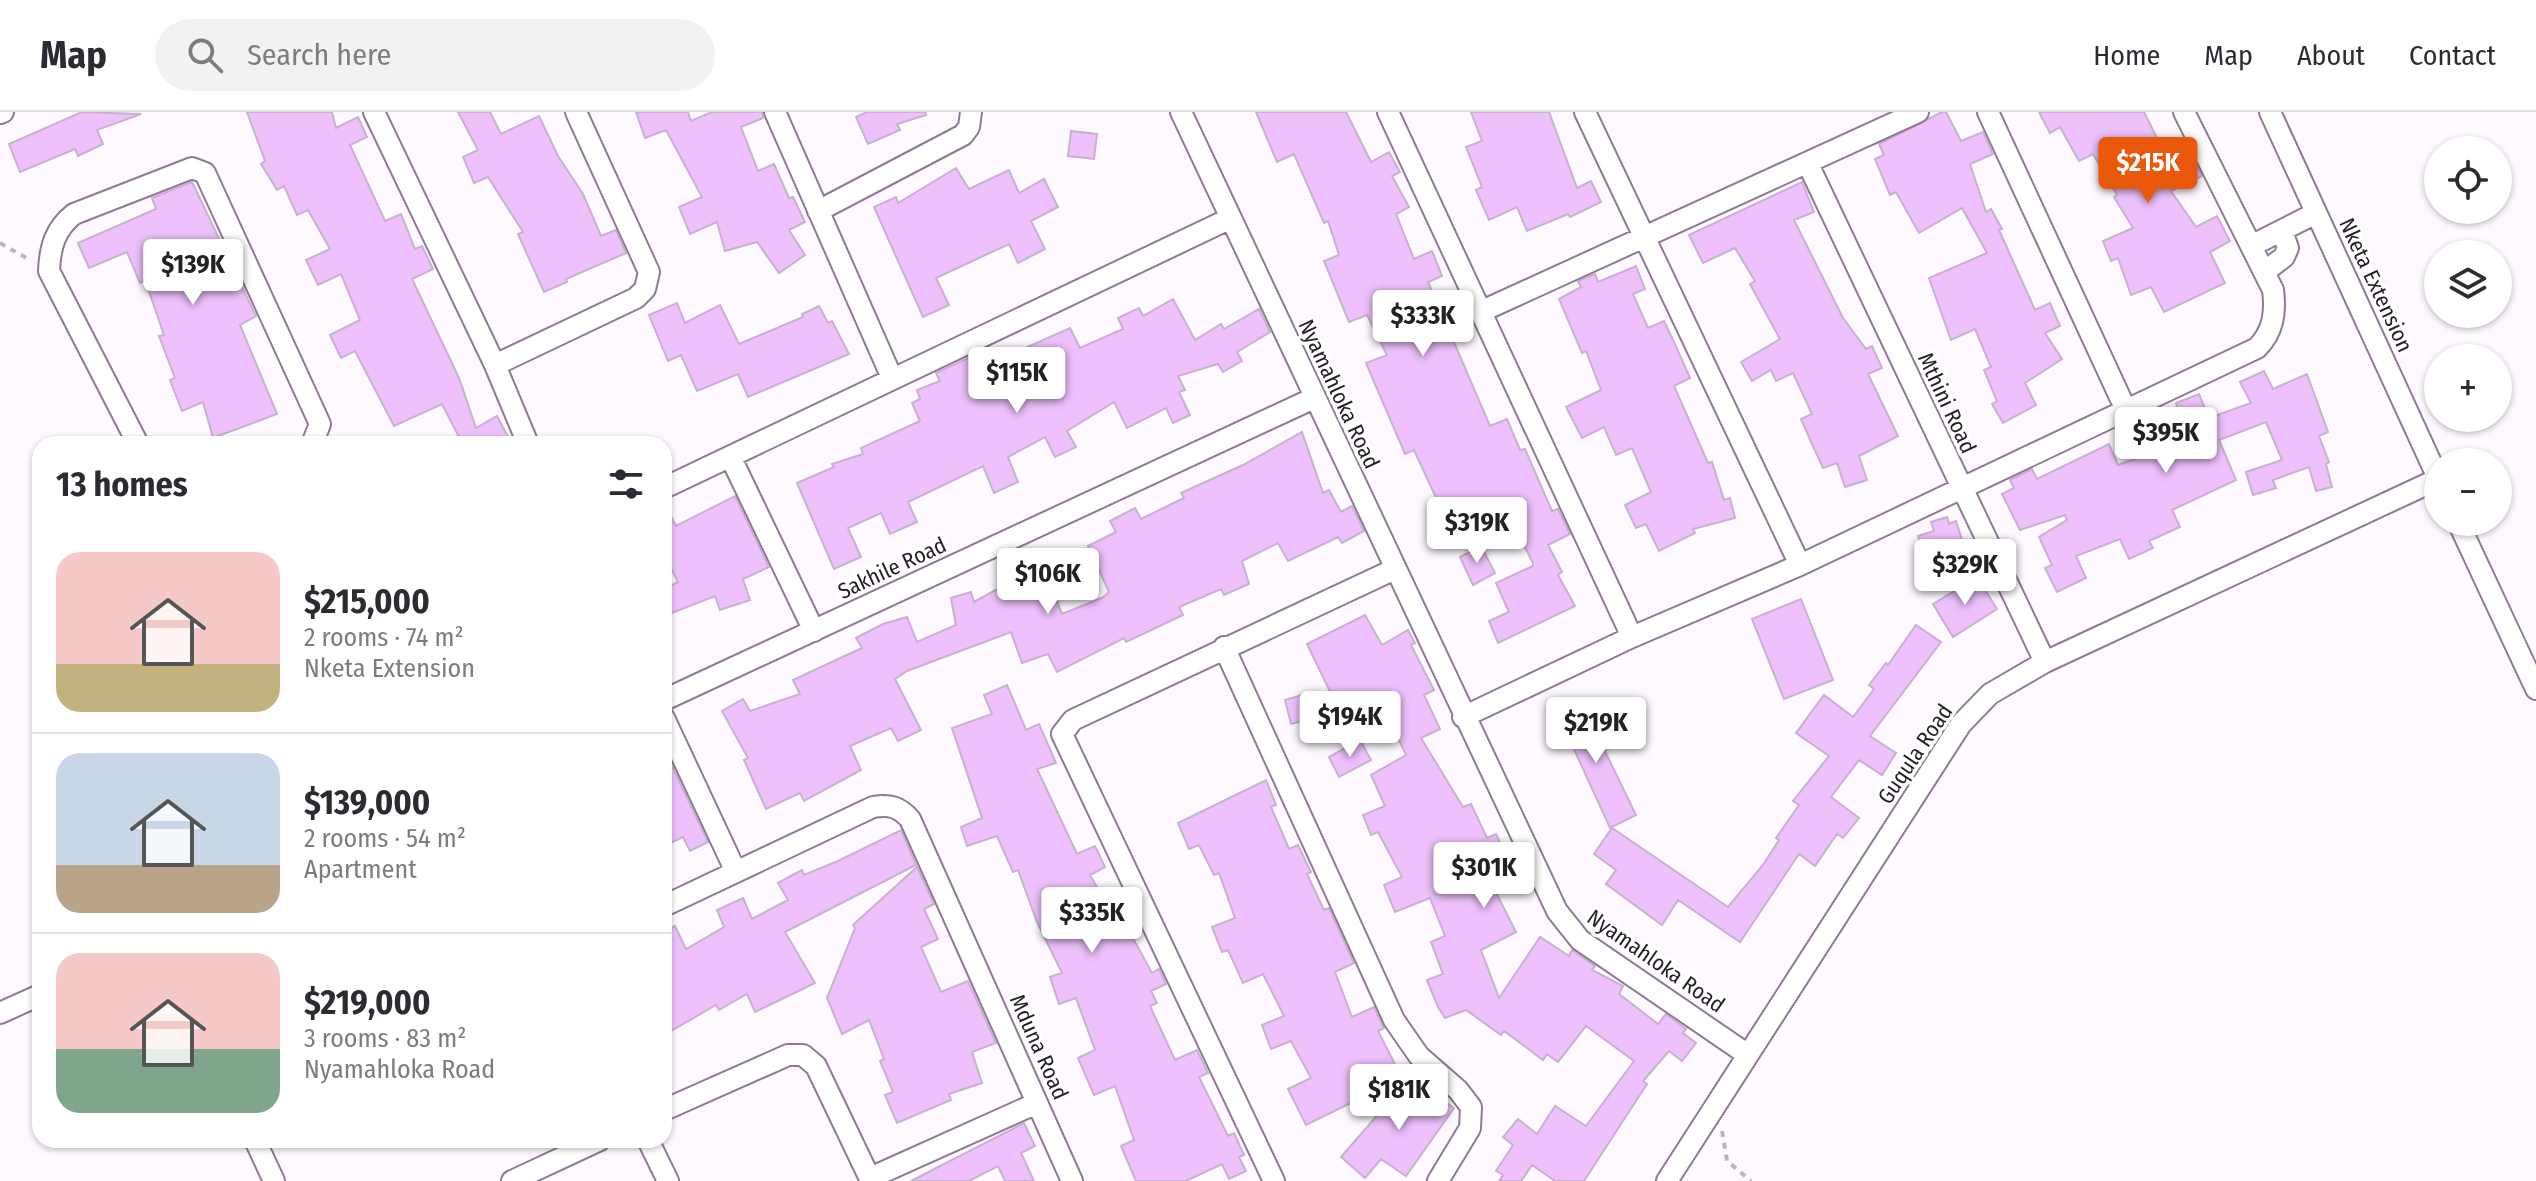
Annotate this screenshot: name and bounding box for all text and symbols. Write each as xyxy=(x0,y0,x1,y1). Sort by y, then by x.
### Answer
search box xyxy=(155,19,715,91)
text: Map xyxy=(40,32,107,78)
icon: search xyxy=(183,33,227,77)
text: Search here xyxy=(247,37,391,73)
text: Home xyxy=(2093,39,2160,72)
text: Map xyxy=(2204,39,2253,72)
text: About xyxy=(2297,39,2365,72)
text: Contact xyxy=(2409,39,2496,72)
map controls xyxy=(2424,136,2512,536)
button: locate xyxy=(2424,136,2512,224)
pin: $215K xyxy=(2092,137,2204,205)
text: $215K xyxy=(2116,147,2180,178)
street label: Nketa Extension xyxy=(2333,214,2419,356)
pin: $139K xyxy=(137,239,249,307)
button: layers xyxy=(2424,240,2512,328)
text: $139K xyxy=(161,249,225,280)
pin: $333K xyxy=(1367,290,1479,358)
text: $333K xyxy=(1391,300,1455,331)
street label: Nyamahloka Road xyxy=(1293,315,1385,473)
button: + xyxy=(2424,344,2512,432)
pin: $115K xyxy=(961,347,1073,415)
street label: Mthini Road xyxy=(1912,348,1982,458)
text: $115K xyxy=(986,357,1048,388)
pin: $395K xyxy=(2110,407,2222,475)
text: $395K xyxy=(2133,417,2199,448)
button: − xyxy=(2424,448,2512,536)
icon: filters xyxy=(604,462,648,506)
text: 13 homes xyxy=(56,464,188,505)
pin: $319K xyxy=(1421,497,1533,565)
text: $319K xyxy=(1445,507,1509,538)
street label: Sakhile Road xyxy=(834,531,950,605)
pin: $329K xyxy=(1909,539,2021,607)
pin: $106K xyxy=(992,548,1104,616)
text: $329K xyxy=(1932,549,1998,580)
text: $106K xyxy=(1015,558,1081,589)
text: $215,000 xyxy=(304,581,430,622)
icon: home xyxy=(120,584,216,680)
text: 2 rooms · 74 m² xyxy=(304,622,464,653)
text: Nketa Extension xyxy=(304,653,475,684)
pin: $194K xyxy=(1294,691,1406,759)
pin: $219K xyxy=(1540,697,1652,765)
street label: Guqula Road xyxy=(1872,699,1958,809)
text: $194K xyxy=(1318,701,1382,732)
text: $219K xyxy=(1564,707,1628,738)
text: $139,000 xyxy=(304,782,430,823)
icon: home xyxy=(120,785,216,881)
text: 2 rooms · 54 m² xyxy=(304,823,466,854)
pin: $301K xyxy=(1428,842,1540,910)
text: $301K xyxy=(1452,852,1516,883)
text: Apartment xyxy=(304,854,417,885)
pin: $335K xyxy=(1036,887,1148,955)
text: $335K xyxy=(1059,897,1125,928)
street label: Nyamahloka Road xyxy=(1582,904,1730,1018)
text: $219,000 xyxy=(304,982,431,1023)
icon: home xyxy=(120,985,216,1081)
street label: Mduna Road xyxy=(1004,990,1074,1104)
text: 3 rooms · 83 m² xyxy=(304,1023,466,1054)
text: Nyamahloka Road xyxy=(304,1054,495,1085)
pin: $181K xyxy=(1343,1064,1455,1132)
text: $181K xyxy=(1368,1074,1430,1105)

